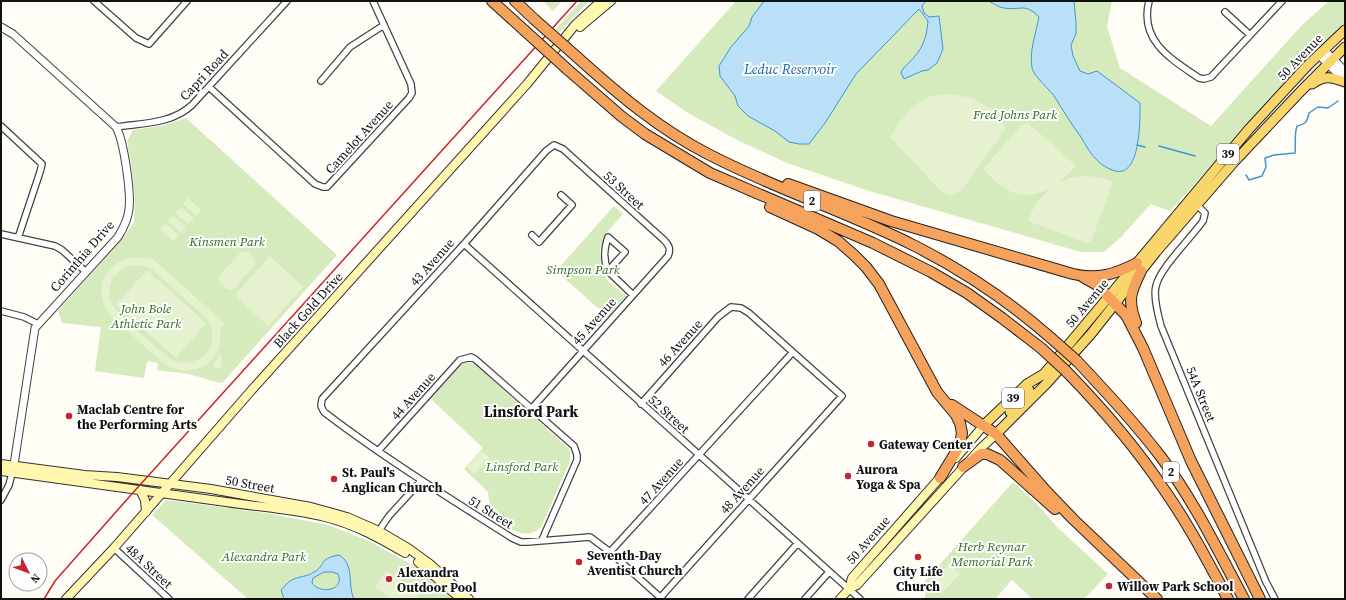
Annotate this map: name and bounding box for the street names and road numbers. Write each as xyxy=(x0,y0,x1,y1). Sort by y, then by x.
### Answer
street label: 50 Avenue xyxy=(1273,30,1327,84)
street label: Capri Road xyxy=(176,45,232,104)
street label: Camelot Avenue xyxy=(321,96,397,178)
road number: 39 xyxy=(1217,144,1239,164)
street label: 53 Street xyxy=(600,167,649,213)
road number: 2 xyxy=(804,191,820,211)
street label: Corinthia Drive xyxy=(46,216,118,295)
street label: 43 Avenue xyxy=(406,234,458,290)
street label: Black Gold Drive xyxy=(269,268,347,351)
street label: 50 Avenue xyxy=(1062,275,1113,331)
street label: 45 Avenue xyxy=(568,293,620,349)
street label: 46 Avenue xyxy=(654,315,706,371)
street label: 54A Street xyxy=(1182,364,1220,425)
street label: 44 Avenue xyxy=(387,368,439,424)
road number: 39 xyxy=(1002,388,1024,408)
street label: 52 Street xyxy=(645,391,694,437)
street label: 47 Avenue xyxy=(635,453,687,509)
street label: 48 Avenue xyxy=(716,462,768,518)
road number: 2 xyxy=(1163,462,1179,482)
street label: 50 Street xyxy=(224,471,277,497)
street label: 51 Street xyxy=(465,492,517,533)
street label: 50 Avenue xyxy=(842,512,894,568)
street label: 48A Street xyxy=(122,540,177,593)

